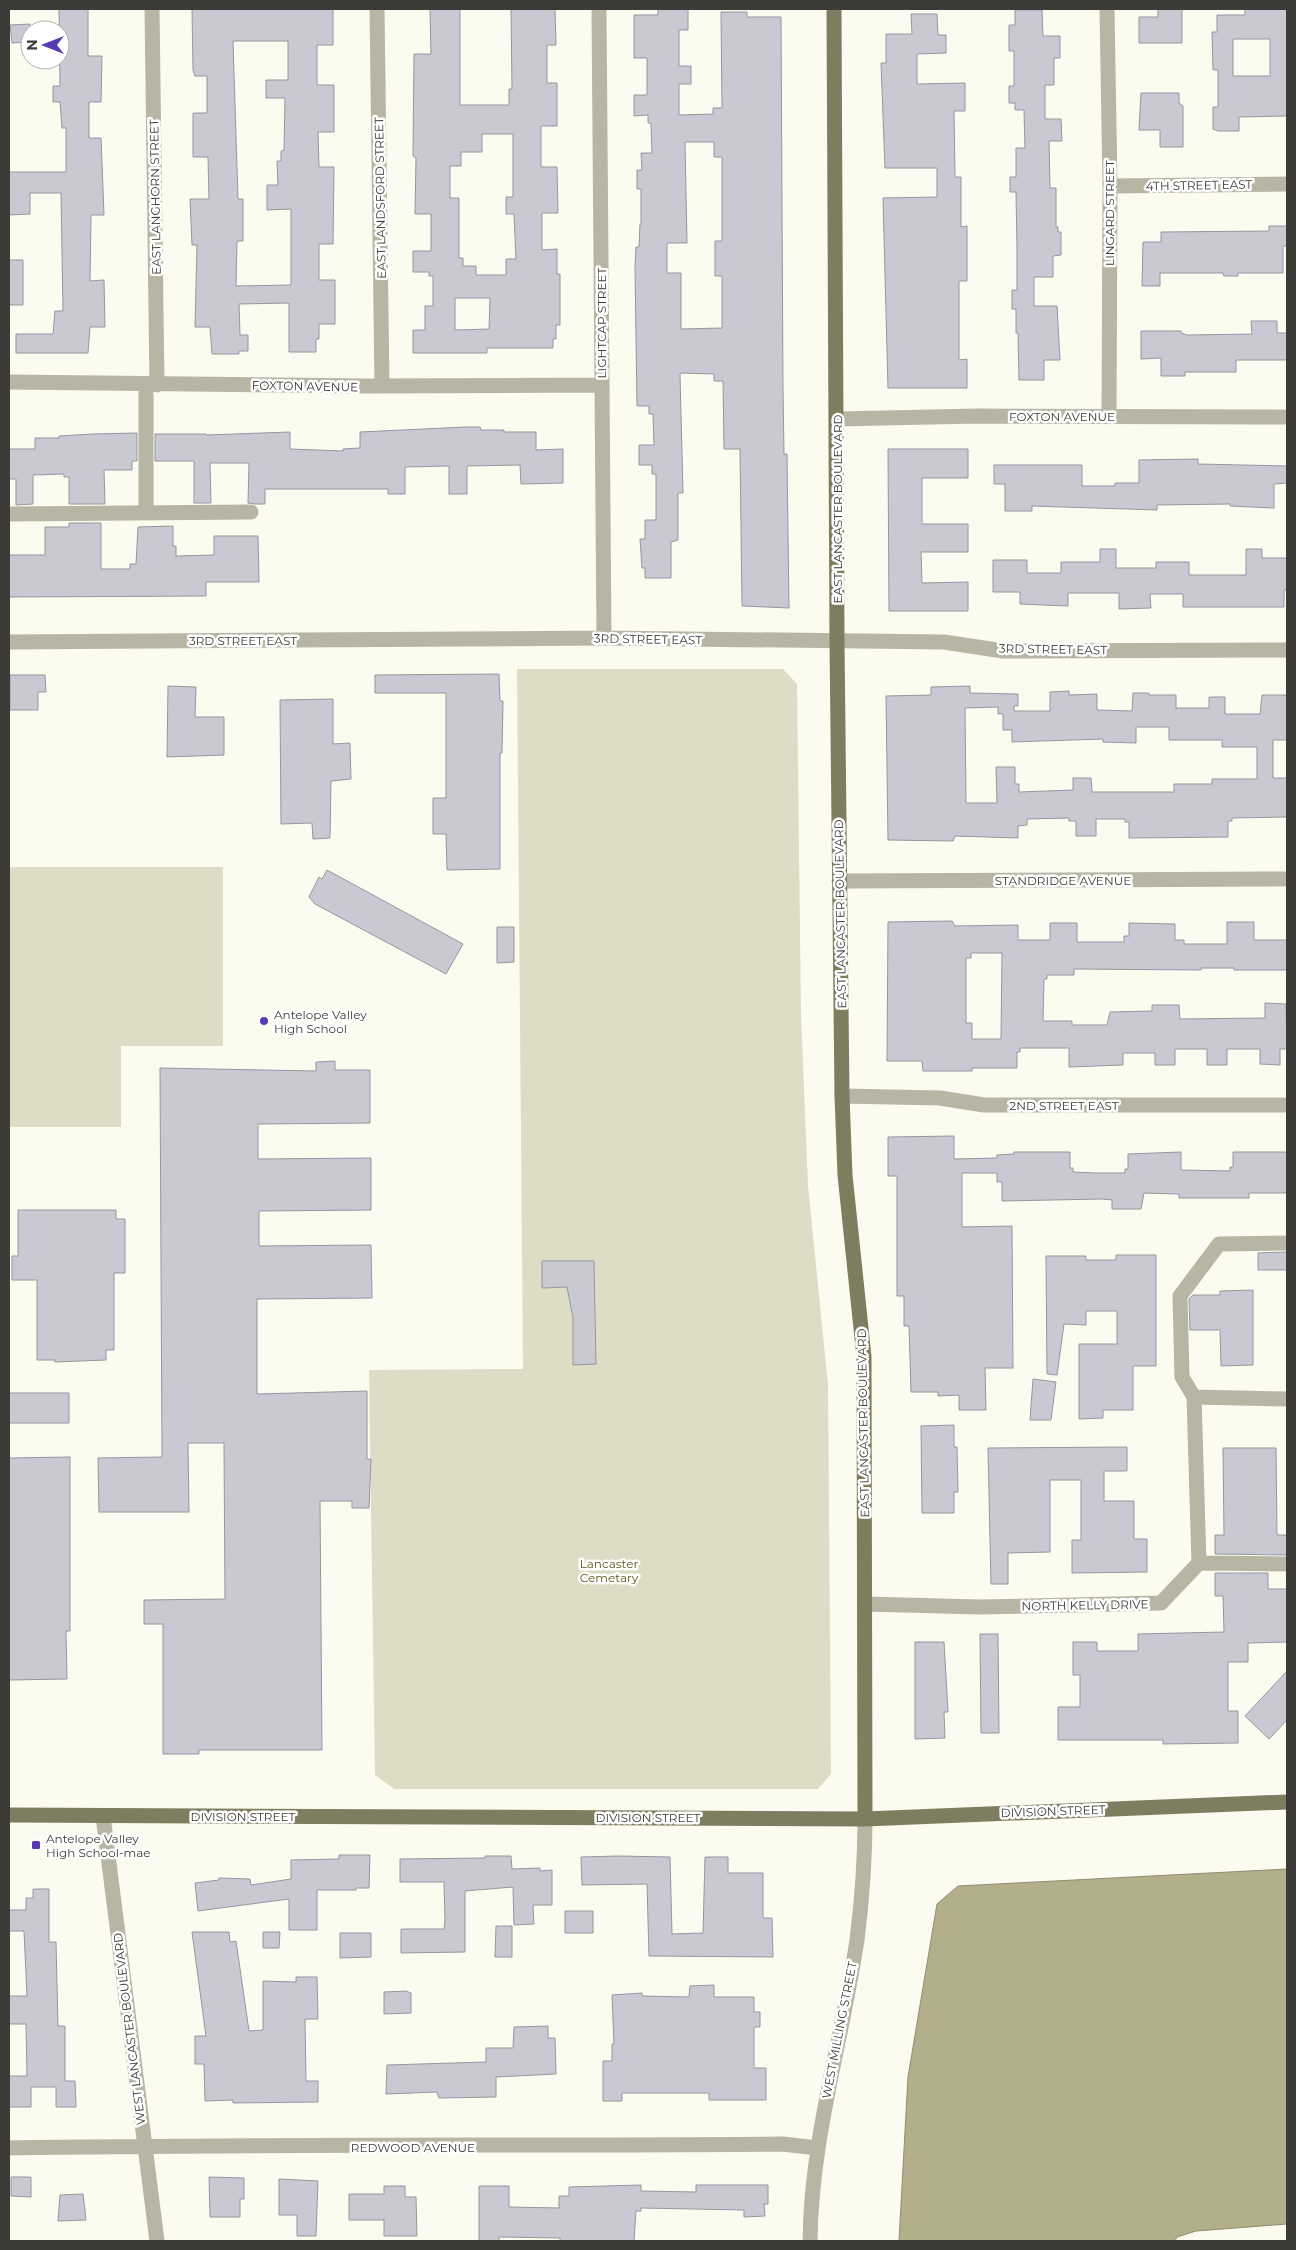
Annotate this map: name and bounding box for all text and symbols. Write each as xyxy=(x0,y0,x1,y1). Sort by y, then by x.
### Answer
north arrow xyxy=(20,20,70,70)
text: N xyxy=(23,39,41,51)
street label: EAST LANDSFORD STREET xyxy=(371,117,389,279)
street label: EAST LANGHORN STREET xyxy=(146,119,164,275)
street label: LINGARD STREET xyxy=(1102,160,1117,266)
street label: 4TH STREET EAST xyxy=(1145,177,1253,193)
street label: LIGHTCAP STREET xyxy=(594,267,609,378)
street label: FOXTON AVENUE xyxy=(252,378,358,394)
street label: FOXTON AVENUE xyxy=(1009,409,1115,424)
street label: EAST LANCASTER BOULEVARD xyxy=(830,414,845,603)
street label: 3RD STREET EAST xyxy=(594,631,702,647)
street label: 3RD STREET EAST xyxy=(189,633,297,648)
street label: 3RD STREET EAST xyxy=(999,641,1107,657)
street label: EAST LANCASTER BOULEVARD xyxy=(831,819,849,1009)
street label: STANDRIDGE AVENUE xyxy=(995,873,1131,888)
place label: Antelope Valley High School xyxy=(274,1007,367,1036)
marker: Antelope Valley High School xyxy=(258,1015,270,1027)
street label: 2ND STREET EAST xyxy=(1009,1098,1119,1113)
street label: EAST LANCASTER BOULEVARD xyxy=(854,1328,872,1518)
park label: Lancaster Cemetary xyxy=(580,1556,639,1585)
street label: NORTH KELLY DRIVE xyxy=(1021,1596,1149,1614)
street label: DIVISION STREET xyxy=(1000,1802,1106,1820)
street label: DIVISION STREET xyxy=(191,1809,296,1824)
street label: DIVISION STREET xyxy=(596,1810,701,1825)
place label: Antelope Valley High School-mae xyxy=(46,1831,151,1860)
marker: Antelope Valley High School-mae xyxy=(30,1839,42,1851)
street label: WEST LANCASTER BOULEVARD xyxy=(110,1932,148,2126)
street label: WEST MILLING STREET xyxy=(818,1960,860,2100)
street label: REDWOOD AVENUE xyxy=(351,2140,475,2155)

